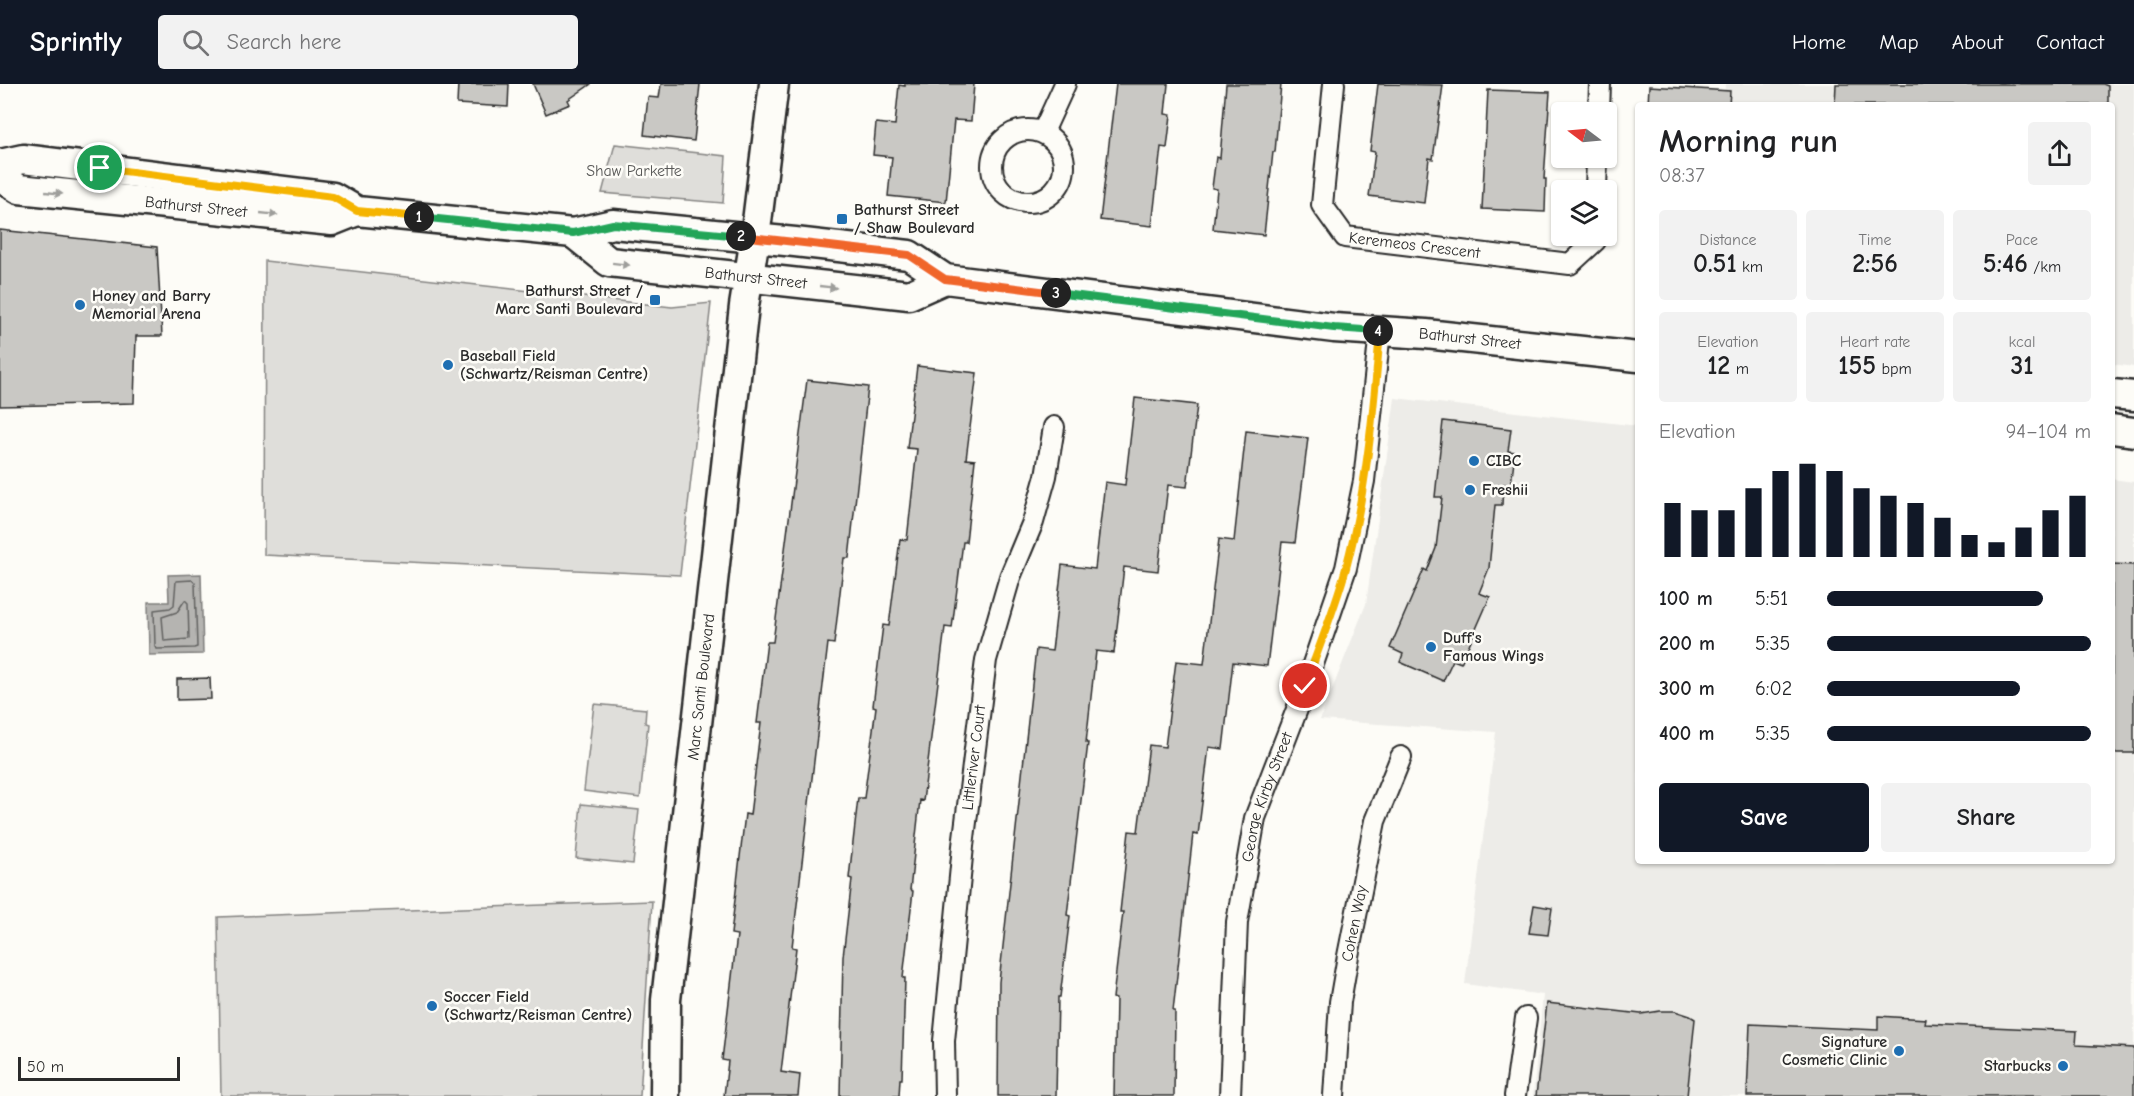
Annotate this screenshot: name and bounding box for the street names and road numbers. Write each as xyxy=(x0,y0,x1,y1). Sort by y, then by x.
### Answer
street label: Bathurst Street xyxy=(144,193,248,221)
street label: Keremeos Crescent xyxy=(1348,229,1482,262)
street label: Bathurst Street xyxy=(704,264,808,293)
street label: Bathurst Street xyxy=(1418,325,1522,353)
street label: Marc Santi Boulevard xyxy=(684,613,718,761)
street label: Littleriver Court xyxy=(959,704,989,811)
street label: George Kirby Street xyxy=(1239,729,1296,863)
street label: Cohen Way xyxy=(1338,883,1371,963)

